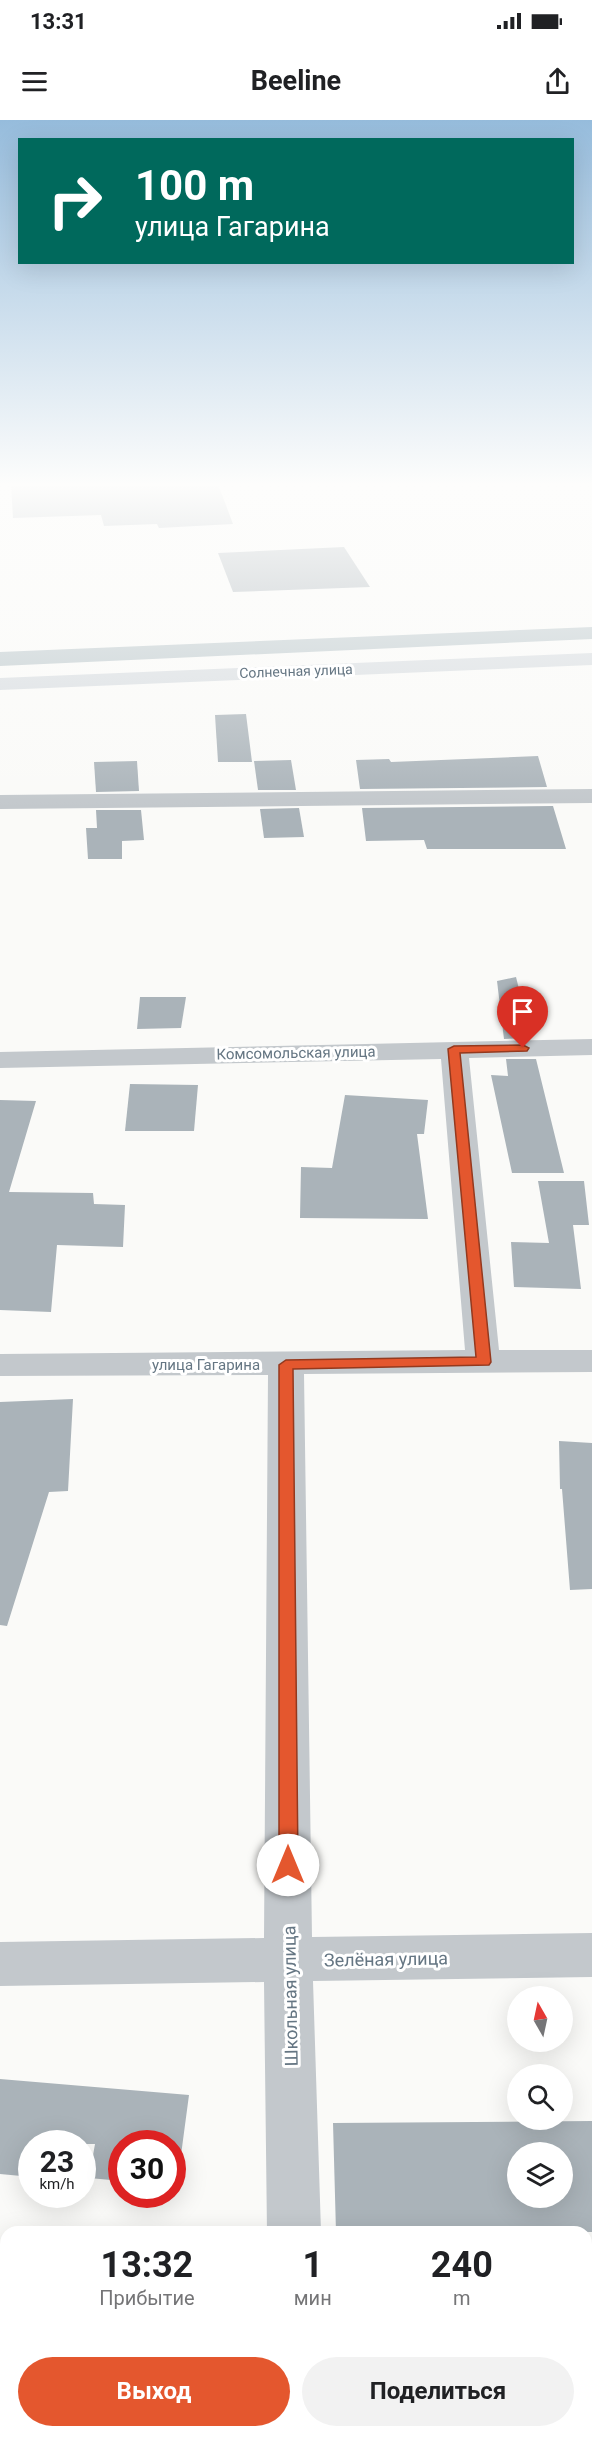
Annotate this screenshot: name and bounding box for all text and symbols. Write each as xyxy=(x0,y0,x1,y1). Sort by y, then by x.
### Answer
text: 13:31 xyxy=(30,9,87,34)
icon: menu xyxy=(18,65,51,98)
text: Beeline xyxy=(251,65,341,97)
icon: share xyxy=(541,65,574,98)
text: 100 m xyxy=(135,161,254,210)
icon: right xyxy=(36,162,114,240)
text: улица Гагарина xyxy=(135,211,330,243)
street label: Солнечная улица xyxy=(239,661,353,681)
pin xyxy=(497,986,548,1048)
icon: arrive xyxy=(506,995,539,1028)
street label: Комсомольская улица xyxy=(216,1043,376,1063)
street label: улица Гагарина xyxy=(152,1356,260,1374)
position arrow xyxy=(256,1833,320,1897)
street label: Школьная улица xyxy=(278,1925,302,2067)
street label: Зелёная улица xyxy=(324,1947,448,1971)
north arrow xyxy=(507,1986,573,2052)
map controls xyxy=(507,1986,573,2208)
button: search xyxy=(507,2064,573,2130)
speed limit sign: 30 xyxy=(108,2130,186,2208)
button: layers xyxy=(507,2142,573,2208)
text: 23 xyxy=(40,2144,74,2179)
text: km/h xyxy=(39,2175,75,2193)
text: 13:32 xyxy=(100,2244,193,2286)
text: 1 xyxy=(302,2244,323,2286)
text: 240 xyxy=(431,2244,493,2286)
text: Прибытие xyxy=(99,2286,195,2310)
text: мин xyxy=(294,2286,332,2310)
text: m xyxy=(453,2286,471,2310)
button: Выход xyxy=(18,2357,290,2426)
button: Поделиться xyxy=(302,2357,574,2426)

